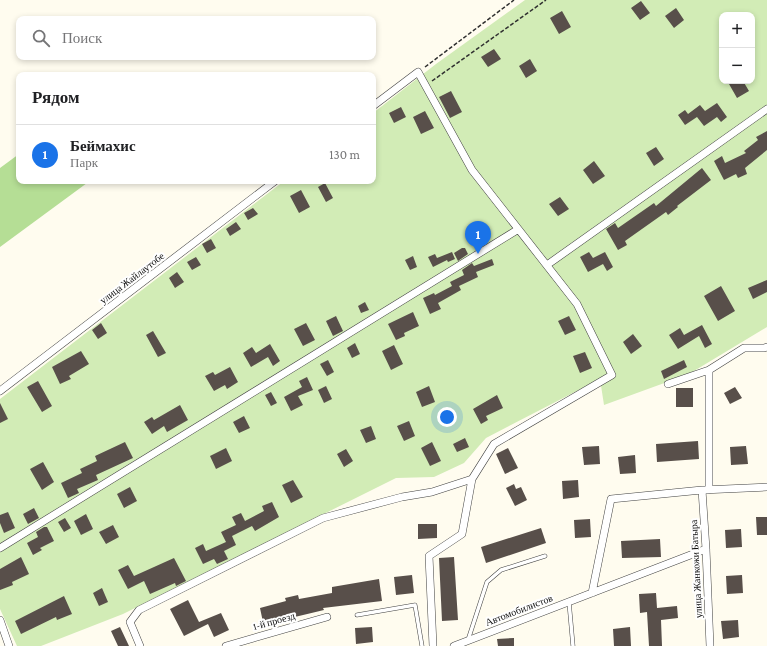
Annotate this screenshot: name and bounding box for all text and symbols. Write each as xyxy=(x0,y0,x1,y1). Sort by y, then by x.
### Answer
map controls xyxy=(719,12,755,84)
button: + xyxy=(719,12,755,48)
search box xyxy=(16,16,376,60)
icon: search xyxy=(30,27,52,49)
text: Поиск xyxy=(62,30,102,46)
button: − xyxy=(719,48,755,84)
text: Рядом xyxy=(32,88,80,107)
text: Беймахис xyxy=(70,138,136,154)
text: 1 xyxy=(43,147,47,162)
text: 130 m xyxy=(329,147,360,162)
text: Парк xyxy=(70,155,98,170)
pin: 1 xyxy=(465,221,491,254)
street label: улица Жайлаутобе xyxy=(98,250,167,306)
your location xyxy=(437,407,457,427)
street label: улица Жанкожи Батыра xyxy=(688,519,704,619)
street label: Автомобилистов xyxy=(484,592,554,628)
street label: 1-й проезд xyxy=(252,610,296,632)

